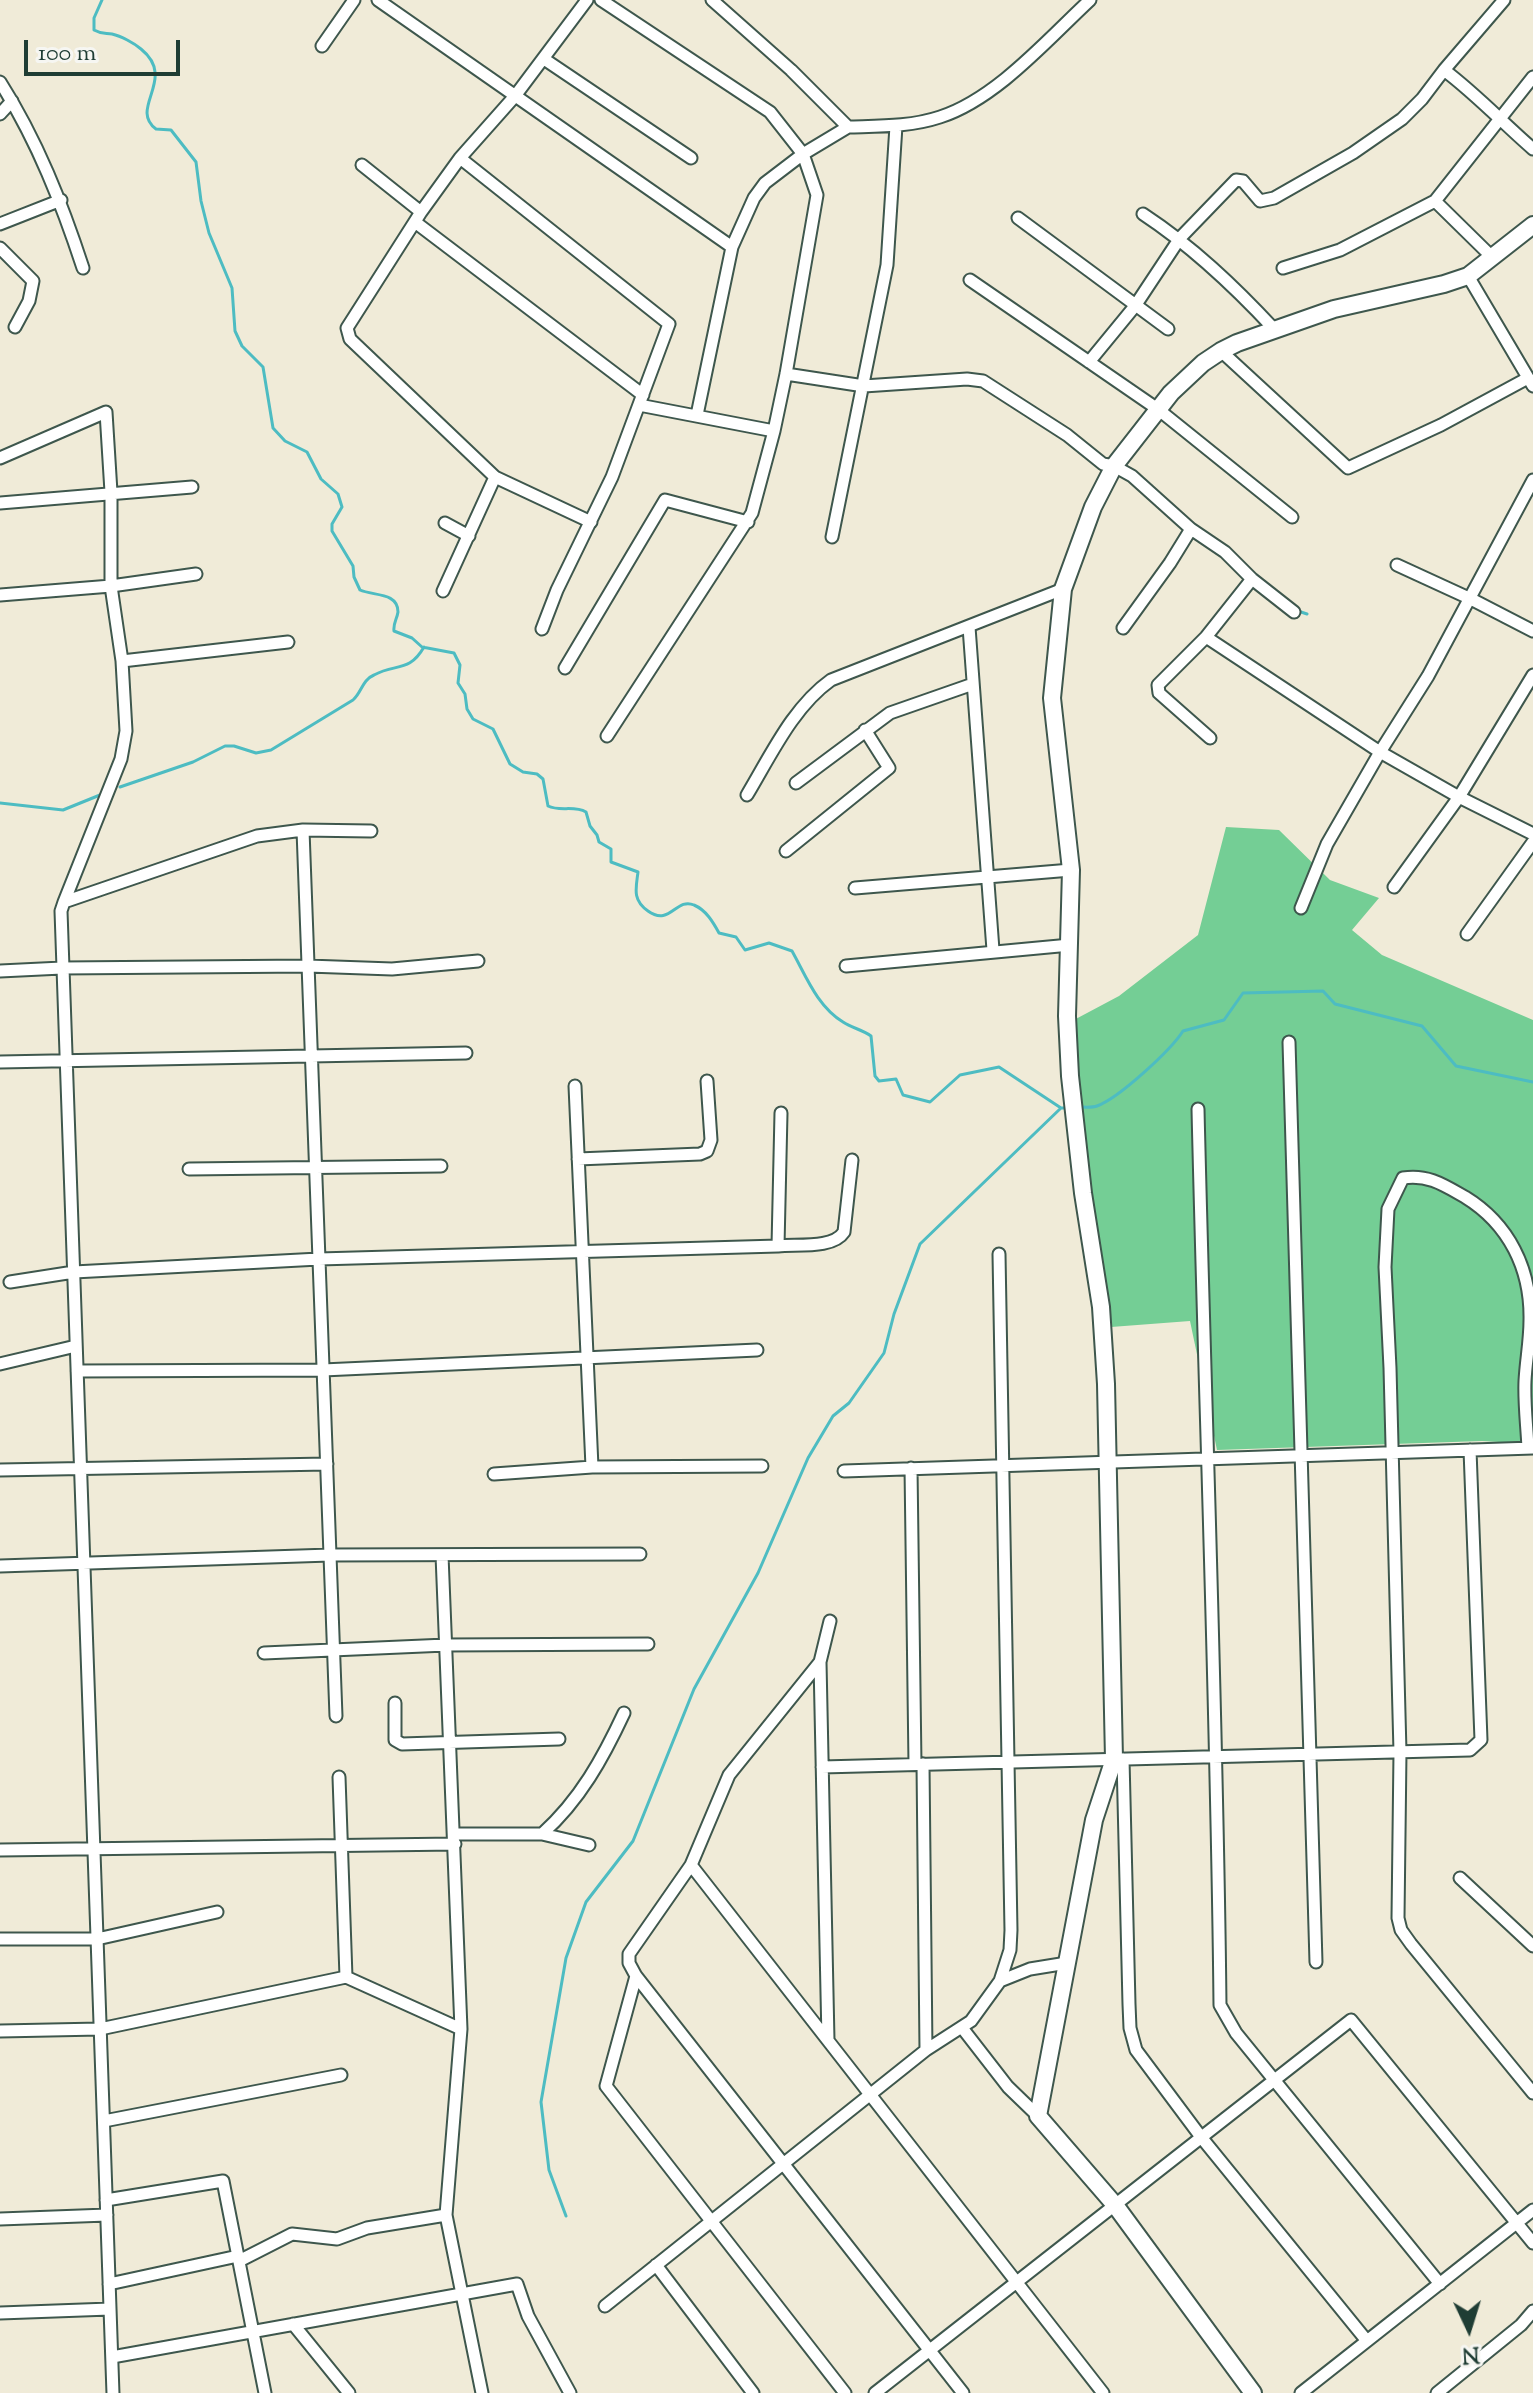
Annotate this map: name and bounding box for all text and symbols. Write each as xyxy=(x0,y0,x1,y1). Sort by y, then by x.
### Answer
scale bar xyxy=(28,24,184,74)
text: 100 m xyxy=(38,37,96,71)
north arrow xyxy=(1429,2289,1509,2369)
text: N xyxy=(1461,2336,1481,2370)

